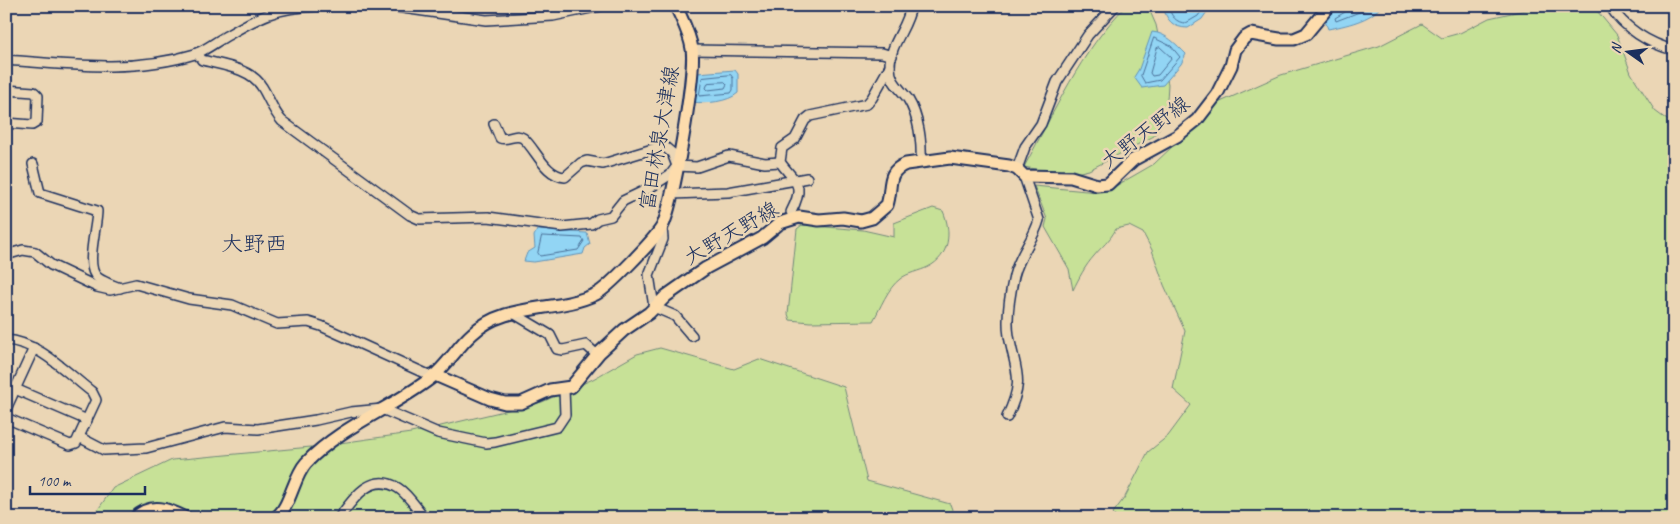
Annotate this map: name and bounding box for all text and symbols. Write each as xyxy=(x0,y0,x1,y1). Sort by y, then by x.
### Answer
north arrow xyxy=(1602,28,1652,78)
text: N xyxy=(1607,40,1626,55)
street label: 富田林泉大津線 xyxy=(633,63,685,213)
street label: 大野天野線 xyxy=(1095,90,1195,174)
street label: 大野天野線 xyxy=(679,195,783,271)
district label: 大野西 xyxy=(221,230,287,258)
scale bar xyxy=(30,464,145,496)
text: 100 m xyxy=(38,472,72,491)

